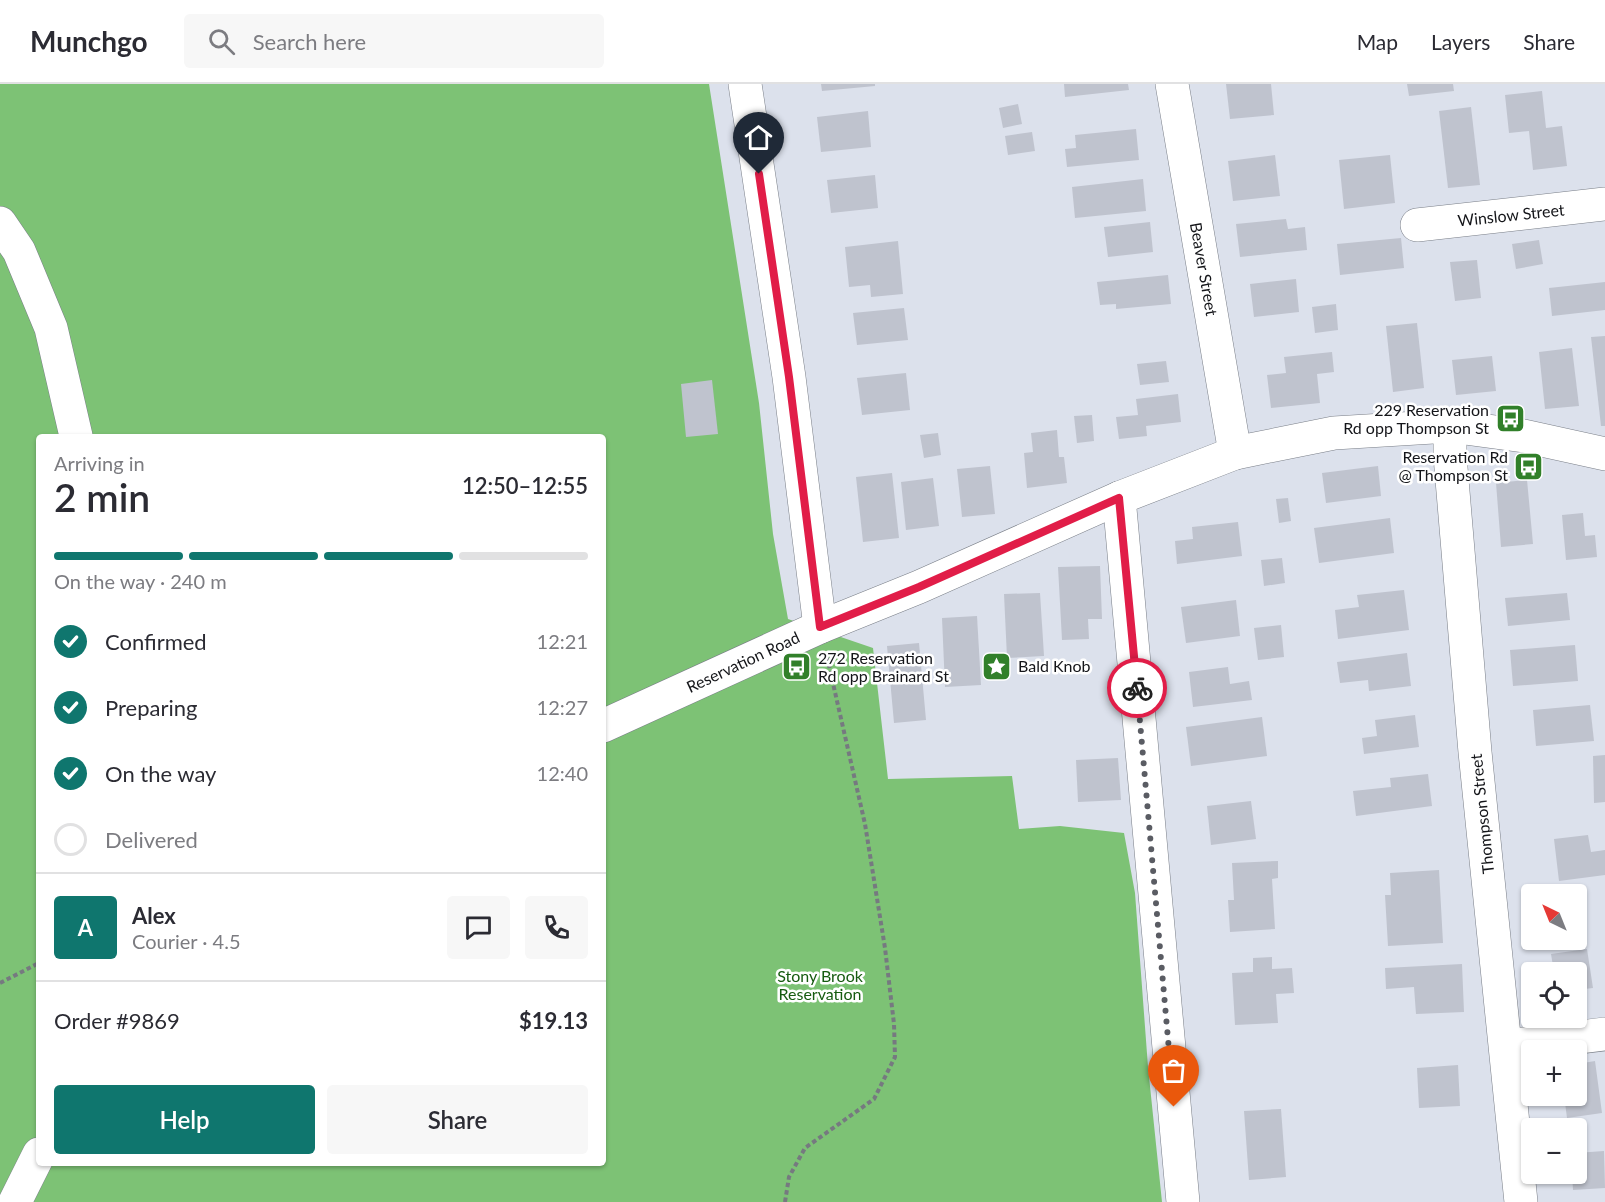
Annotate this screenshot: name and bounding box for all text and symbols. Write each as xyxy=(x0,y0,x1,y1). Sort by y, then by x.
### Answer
search box xyxy=(184,14,604,68)
text: Munchgo xyxy=(30,24,148,58)
icon: search xyxy=(205,25,238,58)
text: Search here xyxy=(253,28,366,55)
text: Map xyxy=(1357,29,1398,54)
text: Layers xyxy=(1431,29,1490,54)
text: Share xyxy=(1523,29,1575,54)
pin xyxy=(733,112,784,174)
icon: home xyxy=(742,121,775,154)
street label: Winslow Street xyxy=(1457,199,1566,230)
street label: Beaver Street xyxy=(1187,221,1222,317)
place label: 229 Reservation Rd opp Thompson St xyxy=(1343,400,1489,437)
bus stop icon: 229 Reservation Rd opp Thompson St xyxy=(1494,403,1526,435)
place label: Reservation Rd @ Thompson St xyxy=(1398,447,1508,484)
bus stop icon: Reservation Rd @ Thompson St xyxy=(1513,450,1545,482)
text: Arriving in xyxy=(54,451,145,475)
text: 12:50–12:55 xyxy=(462,472,588,499)
text: 2 min xyxy=(54,474,150,520)
text: On the way · 240 m xyxy=(54,569,227,593)
icon: check xyxy=(54,625,87,658)
street label: Reservation Road xyxy=(683,627,802,696)
text: Confirmed xyxy=(105,628,207,655)
text: 12:21 xyxy=(537,629,588,653)
place label: 272 Reservation Rd opp Brainard St xyxy=(818,648,949,685)
place icon: Bald Knob xyxy=(981,650,1013,682)
bus stop icon: 272 Reservation Rd opp Brainard St xyxy=(781,651,813,683)
place label: Bald Knob xyxy=(1018,656,1091,675)
courier xyxy=(1107,658,1167,718)
icon: bike xyxy=(1121,672,1154,705)
icon: check xyxy=(54,691,87,724)
text: Preparing xyxy=(105,694,197,721)
text: 12:27 xyxy=(537,695,588,719)
street label: Thompson Street xyxy=(1466,753,1497,875)
icon: check xyxy=(54,757,87,790)
text: On the way xyxy=(105,760,216,787)
text: 12:40 xyxy=(537,761,588,785)
text: Delivered xyxy=(105,826,198,853)
north arrow xyxy=(1521,884,1587,950)
map controls xyxy=(1521,884,1587,1184)
button: chat xyxy=(447,896,510,959)
button: phone xyxy=(525,896,588,959)
text: Alex xyxy=(132,902,176,929)
text: A xyxy=(78,914,93,941)
text: Courier · 4.5 xyxy=(132,929,241,953)
button: locate xyxy=(1521,962,1587,1028)
park label: Stony Brook Reservation xyxy=(777,966,864,1003)
text: Order #9869 xyxy=(54,1007,180,1034)
text: $19.13 xyxy=(519,1007,588,1034)
button: + xyxy=(1521,1040,1587,1106)
pin xyxy=(1148,1045,1199,1107)
icon: bag xyxy=(1157,1054,1190,1087)
button: Help xyxy=(54,1085,315,1154)
button: Share xyxy=(327,1085,588,1154)
button: − xyxy=(1521,1118,1587,1184)

